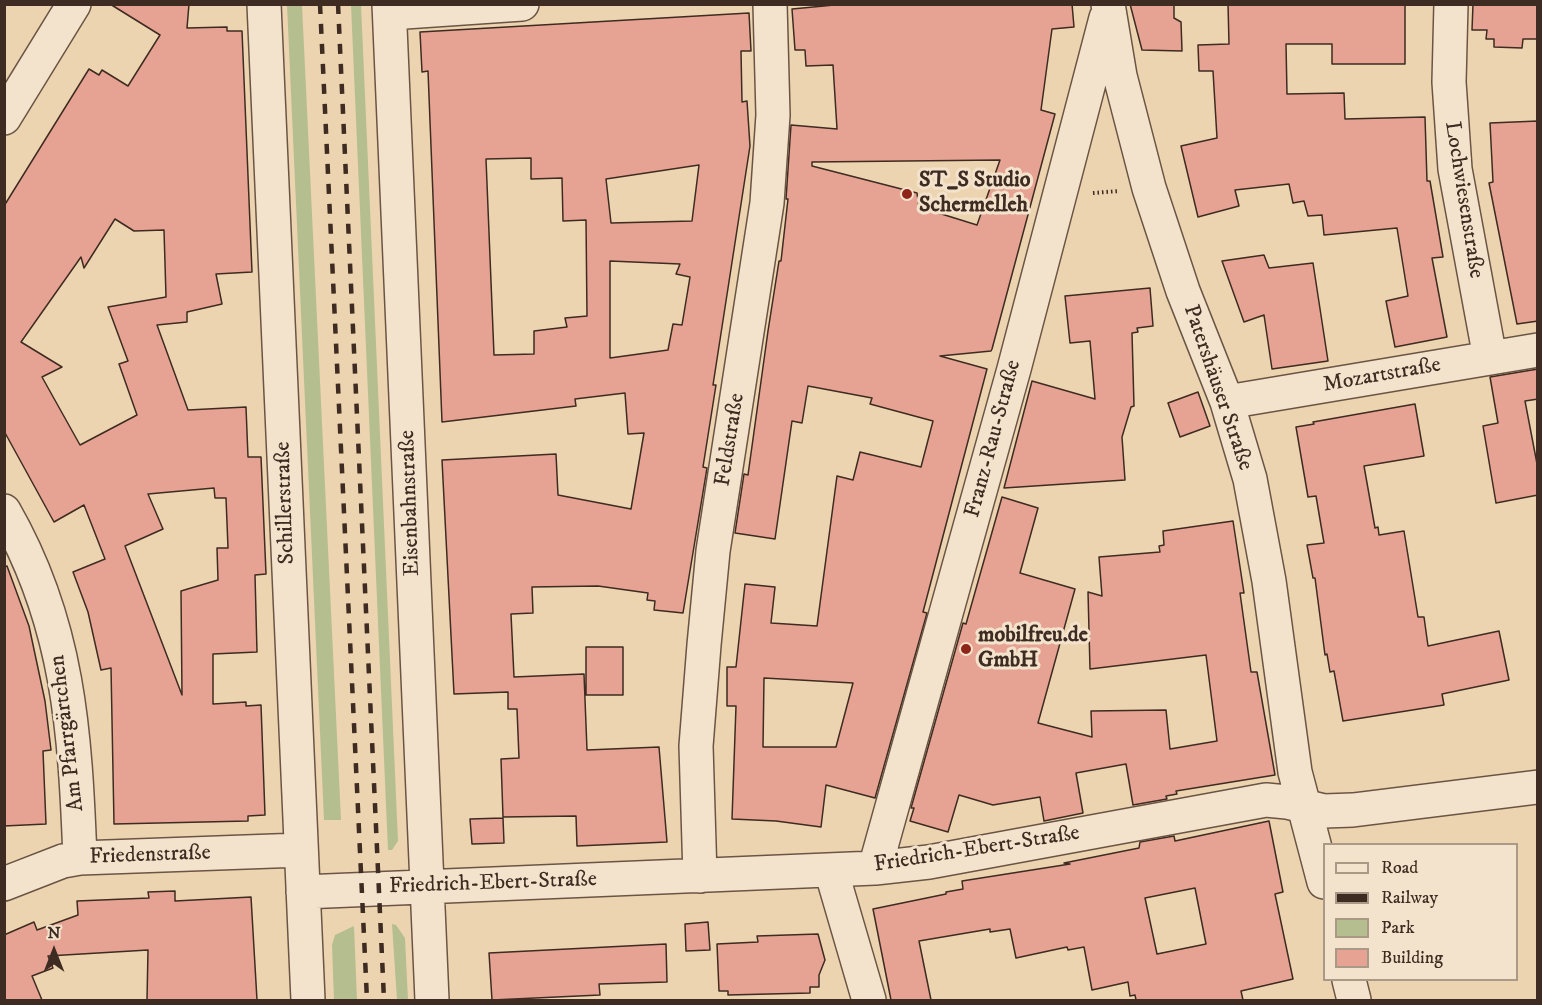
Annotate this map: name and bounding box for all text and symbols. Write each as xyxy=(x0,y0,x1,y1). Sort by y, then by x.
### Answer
street label: Lochwiesenstraße xyxy=(1438,120,1488,280)
place label: ST_S Studio Schermelleh xyxy=(919,168,1030,220)
marker: ST_S Studio Schermelleh xyxy=(900,187,914,201)
street label: Patershäuser Straße xyxy=(1176,302,1258,474)
street label: Mozartstraße xyxy=(1321,353,1443,399)
street label: Franz-Rau-Straße xyxy=(960,357,1028,521)
street label: Feldstraße xyxy=(711,392,751,488)
street label: Eisenbahnstraße xyxy=(395,429,427,577)
street label: Schillerstraße xyxy=(271,441,301,565)
place label: mobilfreu.de GmbH xyxy=(978,623,1088,674)
marker: mobilfreu.de GmbH xyxy=(959,642,973,656)
street label: Am Pfarrgärtchen xyxy=(45,653,91,813)
street label: Friedrich-Ebert-Straße xyxy=(872,821,1082,879)
street label: Friedenstraße xyxy=(89,841,211,871)
legend xyxy=(1323,843,1518,981)
text: Road xyxy=(1381,857,1418,879)
street label: Friedrich-Ebert-Straße xyxy=(389,867,597,901)
text: Railway xyxy=(1381,887,1438,909)
text: Park xyxy=(1381,917,1415,939)
north arrow xyxy=(24,921,84,981)
text: N xyxy=(47,923,61,943)
text: Building xyxy=(1381,947,1443,969)

